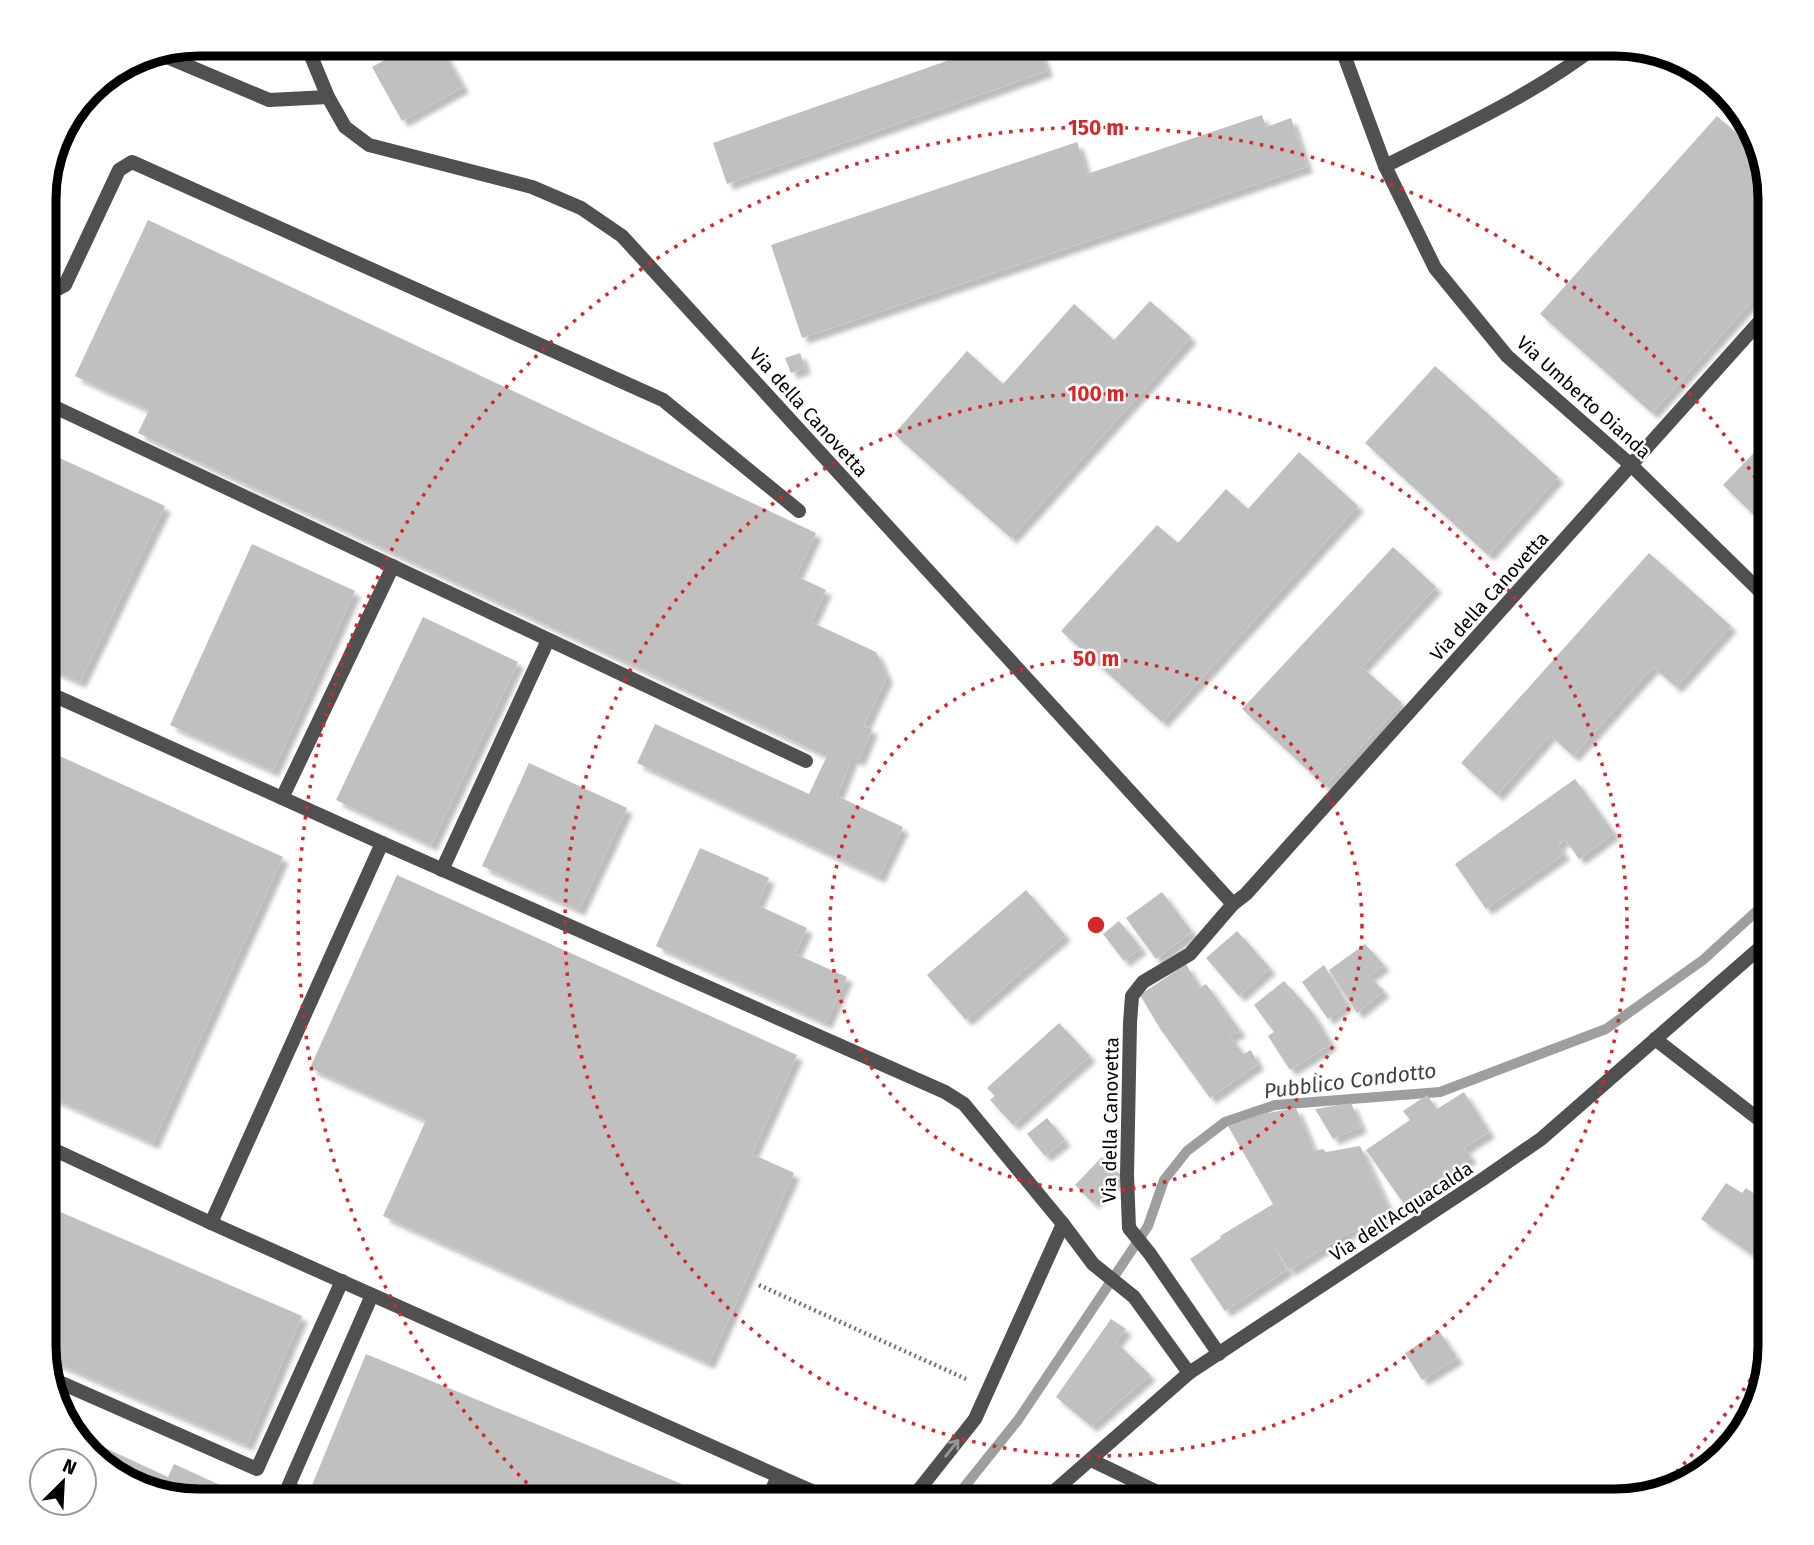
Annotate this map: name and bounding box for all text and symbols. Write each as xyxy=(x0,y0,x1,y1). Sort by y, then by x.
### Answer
text: 150 m xyxy=(1068,115,1124,141)
street label: Via Umberto Dianda xyxy=(1512,331,1655,464)
street label: Via della Canovetta xyxy=(745,343,873,482)
text: 100 m xyxy=(1067,381,1125,407)
street label: Via della Canovetta xyxy=(1425,527,1553,666)
text: 50 m xyxy=(1073,646,1119,672)
centre of rings xyxy=(1084,913,1108,937)
street label: Via della Canovetta xyxy=(1098,1037,1123,1203)
water label: Pubblico Condotto xyxy=(1262,1058,1438,1104)
street label: Via dell'Acquacalda xyxy=(1325,1157,1477,1266)
one-way arrow xyxy=(945,1439,960,1457)
north arrow xyxy=(28,1447,98,1517)
text: N xyxy=(59,1454,80,1480)

